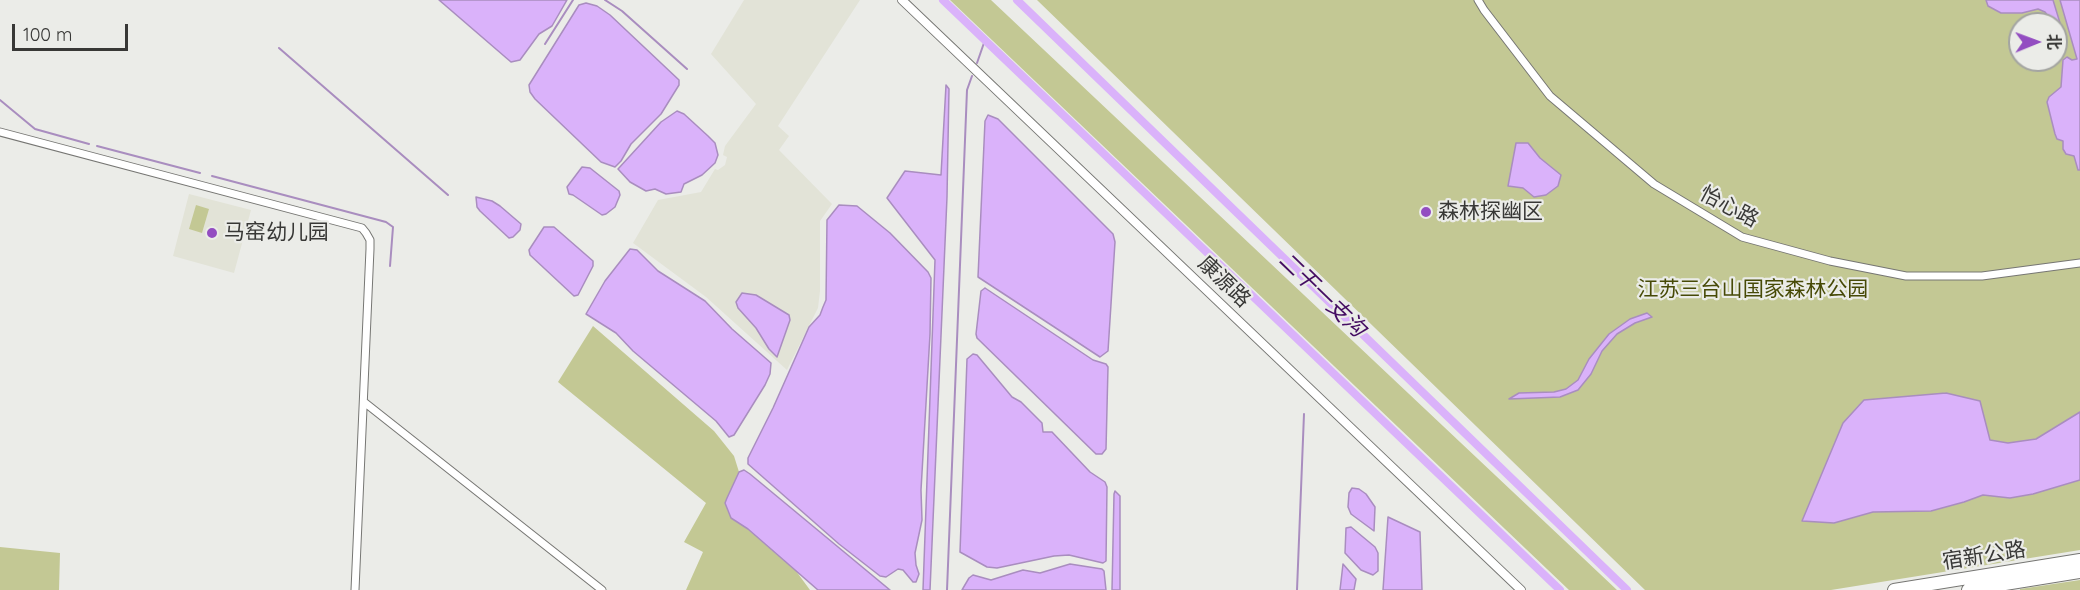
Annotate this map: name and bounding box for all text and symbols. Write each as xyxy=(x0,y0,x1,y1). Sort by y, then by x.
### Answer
scale bar xyxy=(15,12,130,50)
north arrow xyxy=(2008,12,2068,72)
text: 100 m xyxy=(23,23,72,46)
text: 北 xyxy=(2044,34,2064,50)
street label: 怡心路 xyxy=(1695,181,1763,233)
place label: 森林探幽区 xyxy=(1438,199,1543,225)
marker: 森林探幽区 xyxy=(1419,205,1433,219)
place label: 马窑幼儿园 xyxy=(224,220,329,246)
marker: 马窑幼儿园 xyxy=(205,226,219,240)
water label: 二干一支沟 xyxy=(1273,247,1371,343)
street label: 康源路 xyxy=(1193,251,1255,313)
park label: 江苏三台山国家森林公园 xyxy=(1638,277,1868,303)
street label: 宿新公路 xyxy=(1941,537,2027,575)

